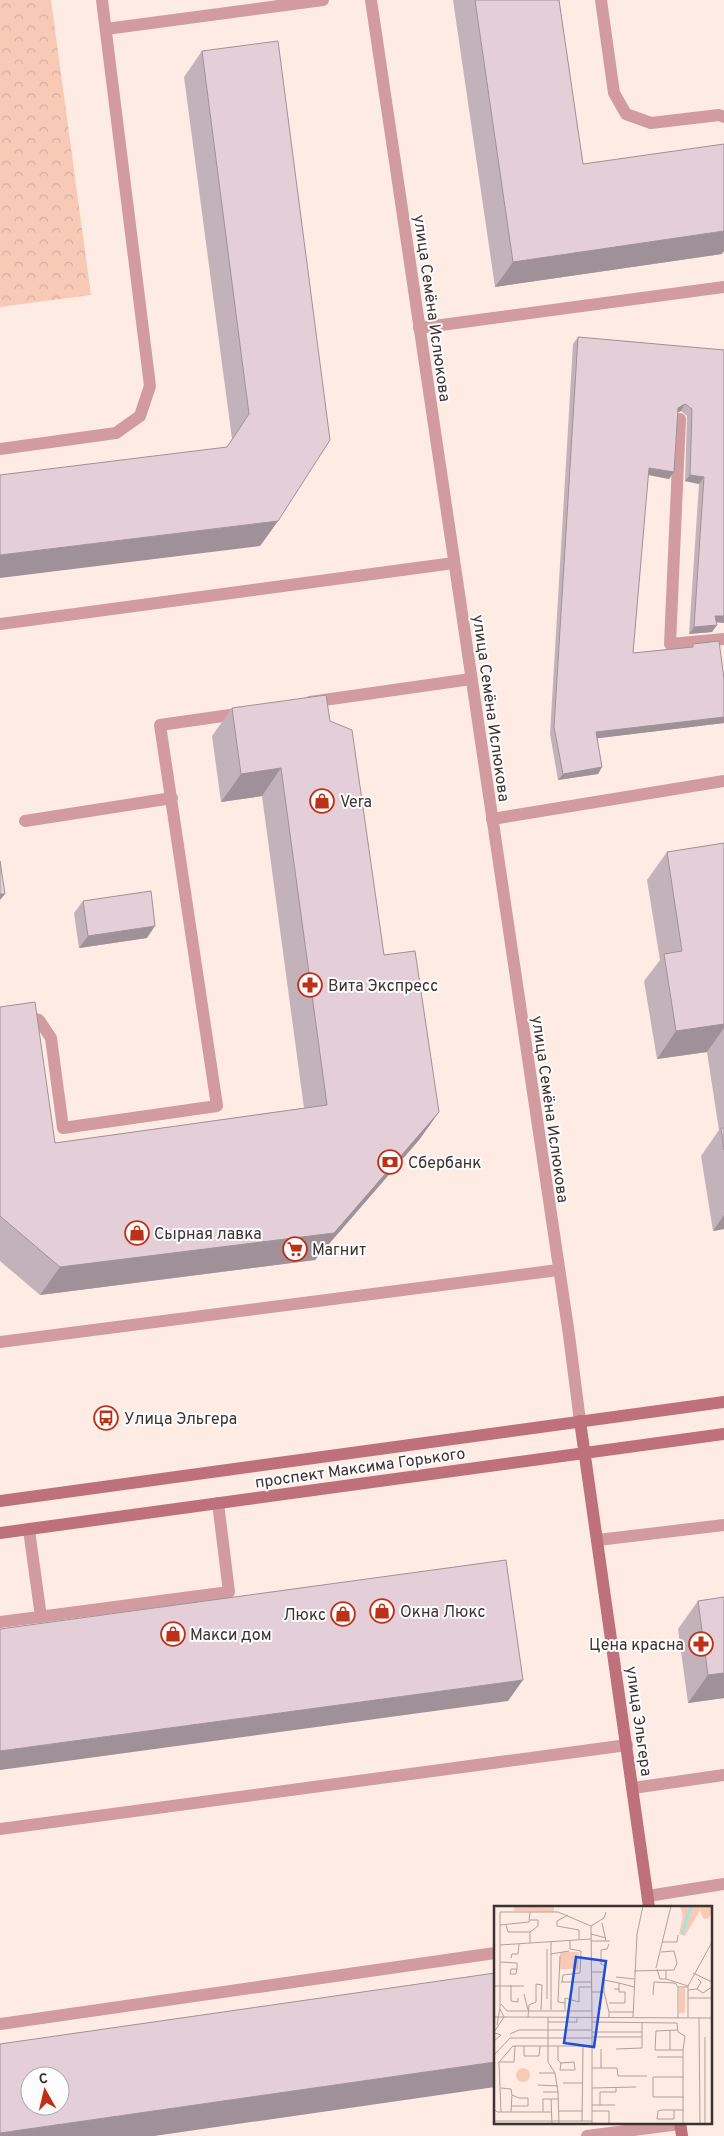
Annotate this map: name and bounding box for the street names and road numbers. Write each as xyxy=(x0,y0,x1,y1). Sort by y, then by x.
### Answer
street label: улица Семёна Ислюкова xyxy=(408,213,454,403)
street label: улица Семёна Ислюкова xyxy=(467,613,513,803)
street label: улица Семёна Ислюкова xyxy=(526,1014,572,1204)
street label: проспект Максима Горького xyxy=(254,1444,467,1494)
street label: улица Эльгера xyxy=(620,1665,656,1778)

